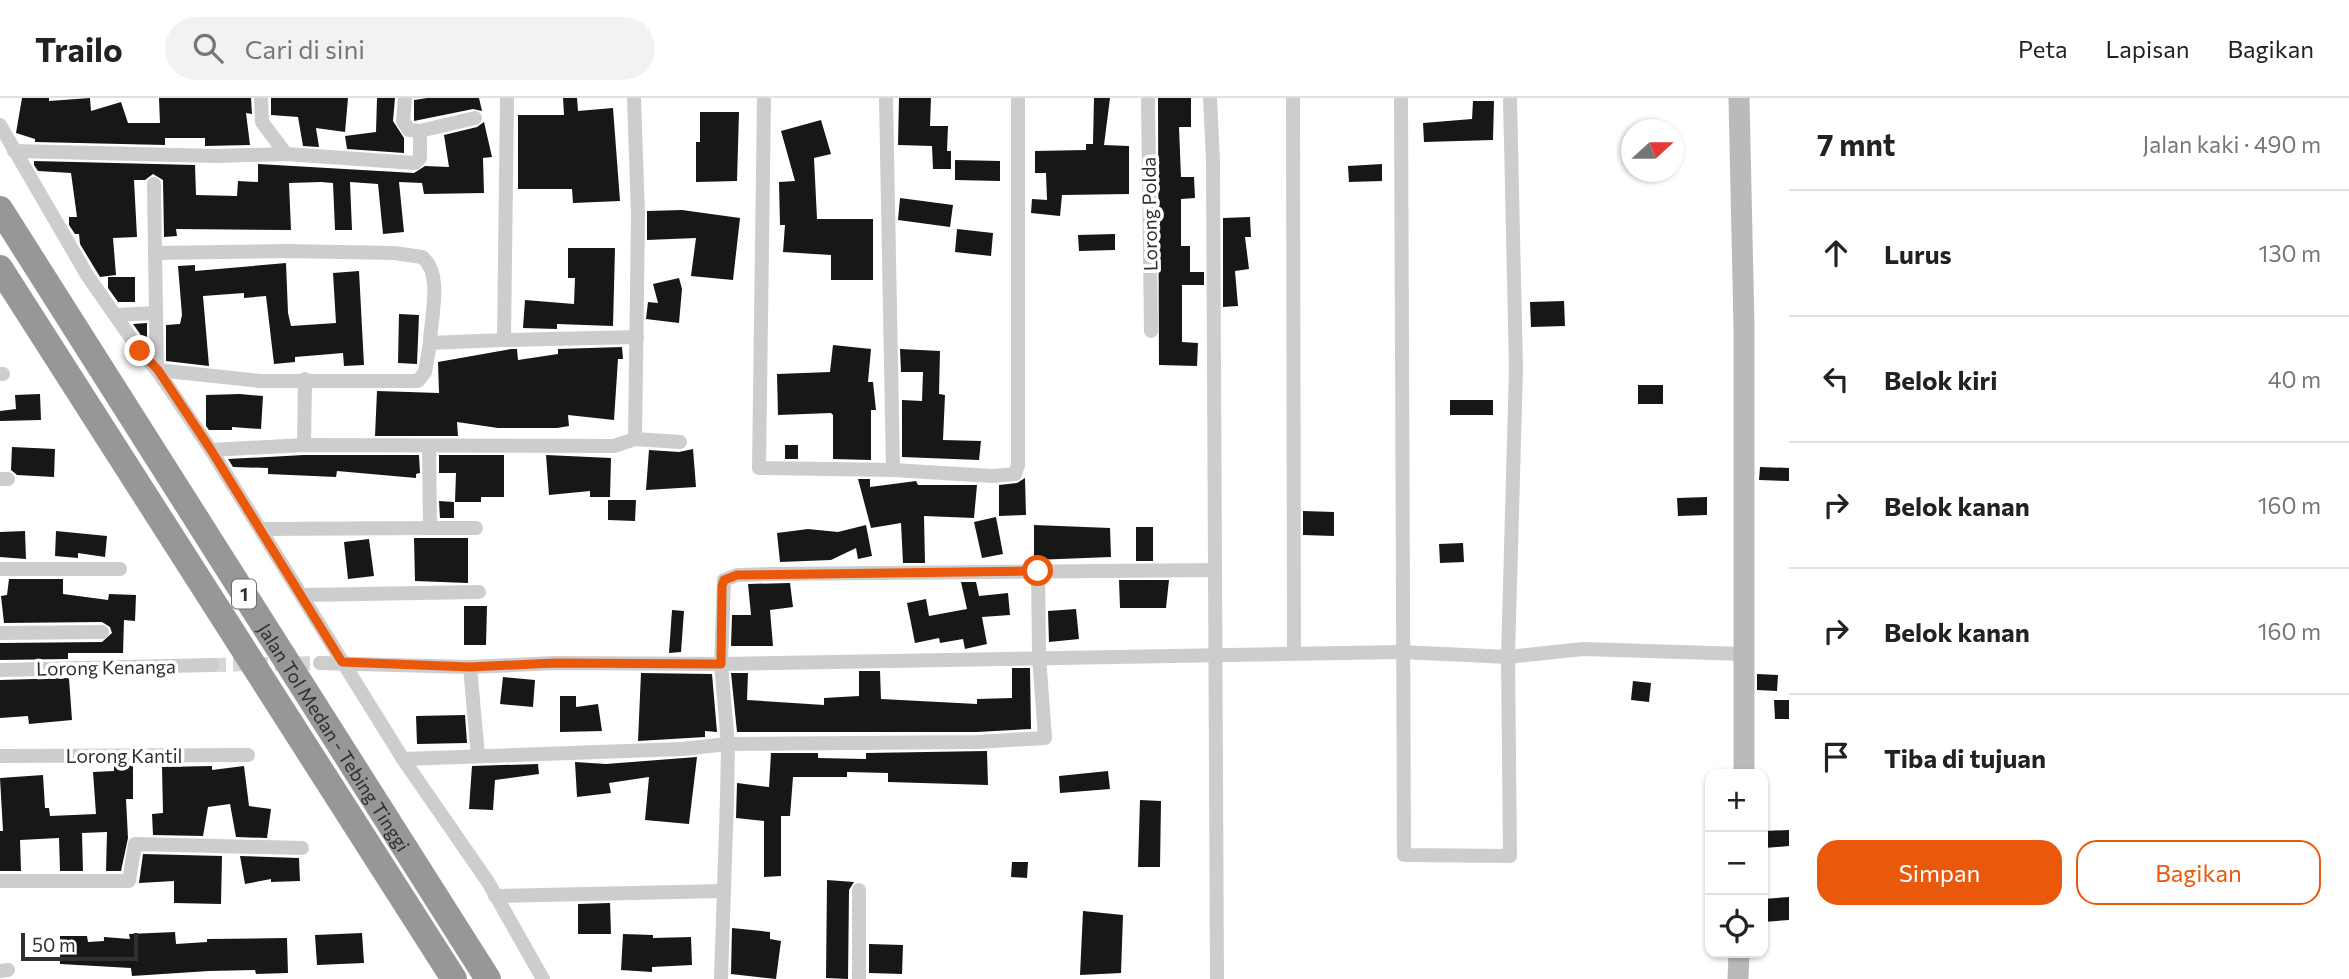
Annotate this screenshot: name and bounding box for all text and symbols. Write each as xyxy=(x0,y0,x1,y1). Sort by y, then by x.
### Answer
search box xyxy=(165,17,655,80)
text: Trailo xyxy=(35,28,123,69)
icon: search xyxy=(189,29,227,67)
text: Cari di sini xyxy=(245,33,365,64)
text: Peta xyxy=(2018,34,2068,63)
text: Lapisan xyxy=(2106,34,2189,63)
text: Bagikan xyxy=(2227,34,2314,63)
north arrow xyxy=(1621,119,1684,182)
text: 7 mnt xyxy=(1817,125,1895,162)
text: Jalan kaki · 490 m xyxy=(2142,130,2321,158)
street label: Lorong Polda xyxy=(1137,157,1161,271)
icon: ahead xyxy=(1817,234,1855,272)
text: Lurus xyxy=(1884,238,1952,269)
text: 130 m xyxy=(2259,239,2321,267)
route end xyxy=(124,335,155,366)
icon: left xyxy=(1817,360,1855,398)
text: Belok kiri xyxy=(1884,364,1998,395)
text: 40 m xyxy=(2268,365,2321,393)
icon: right xyxy=(1817,486,1855,524)
text: Belok kanan xyxy=(1884,490,2030,521)
text: 160 m xyxy=(2258,491,2321,519)
route start xyxy=(1022,555,1053,586)
road number: 1 xyxy=(232,580,256,608)
icon: right xyxy=(1817,612,1855,650)
text: Belok kanan xyxy=(1884,616,2030,647)
text: 160 m xyxy=(2258,617,2321,645)
street label: Jalan Tol Medan - Tebing Tinggi xyxy=(254,618,415,855)
street label: Lorong Kenanga xyxy=(36,654,176,680)
icon: arrive xyxy=(1817,738,1855,776)
text: Tiba di tujuan xyxy=(1884,742,2046,773)
street label: Lorong Kantil xyxy=(66,744,182,767)
map controls xyxy=(1705,769,1768,958)
button: + xyxy=(1705,769,1768,832)
button: − xyxy=(1705,832,1768,895)
button: Simpan xyxy=(1817,840,2062,905)
button: Bagikan xyxy=(2076,840,2321,905)
button: locate xyxy=(1705,895,1768,958)
scale bar xyxy=(21,930,138,962)
text: 50 m xyxy=(32,933,76,956)

